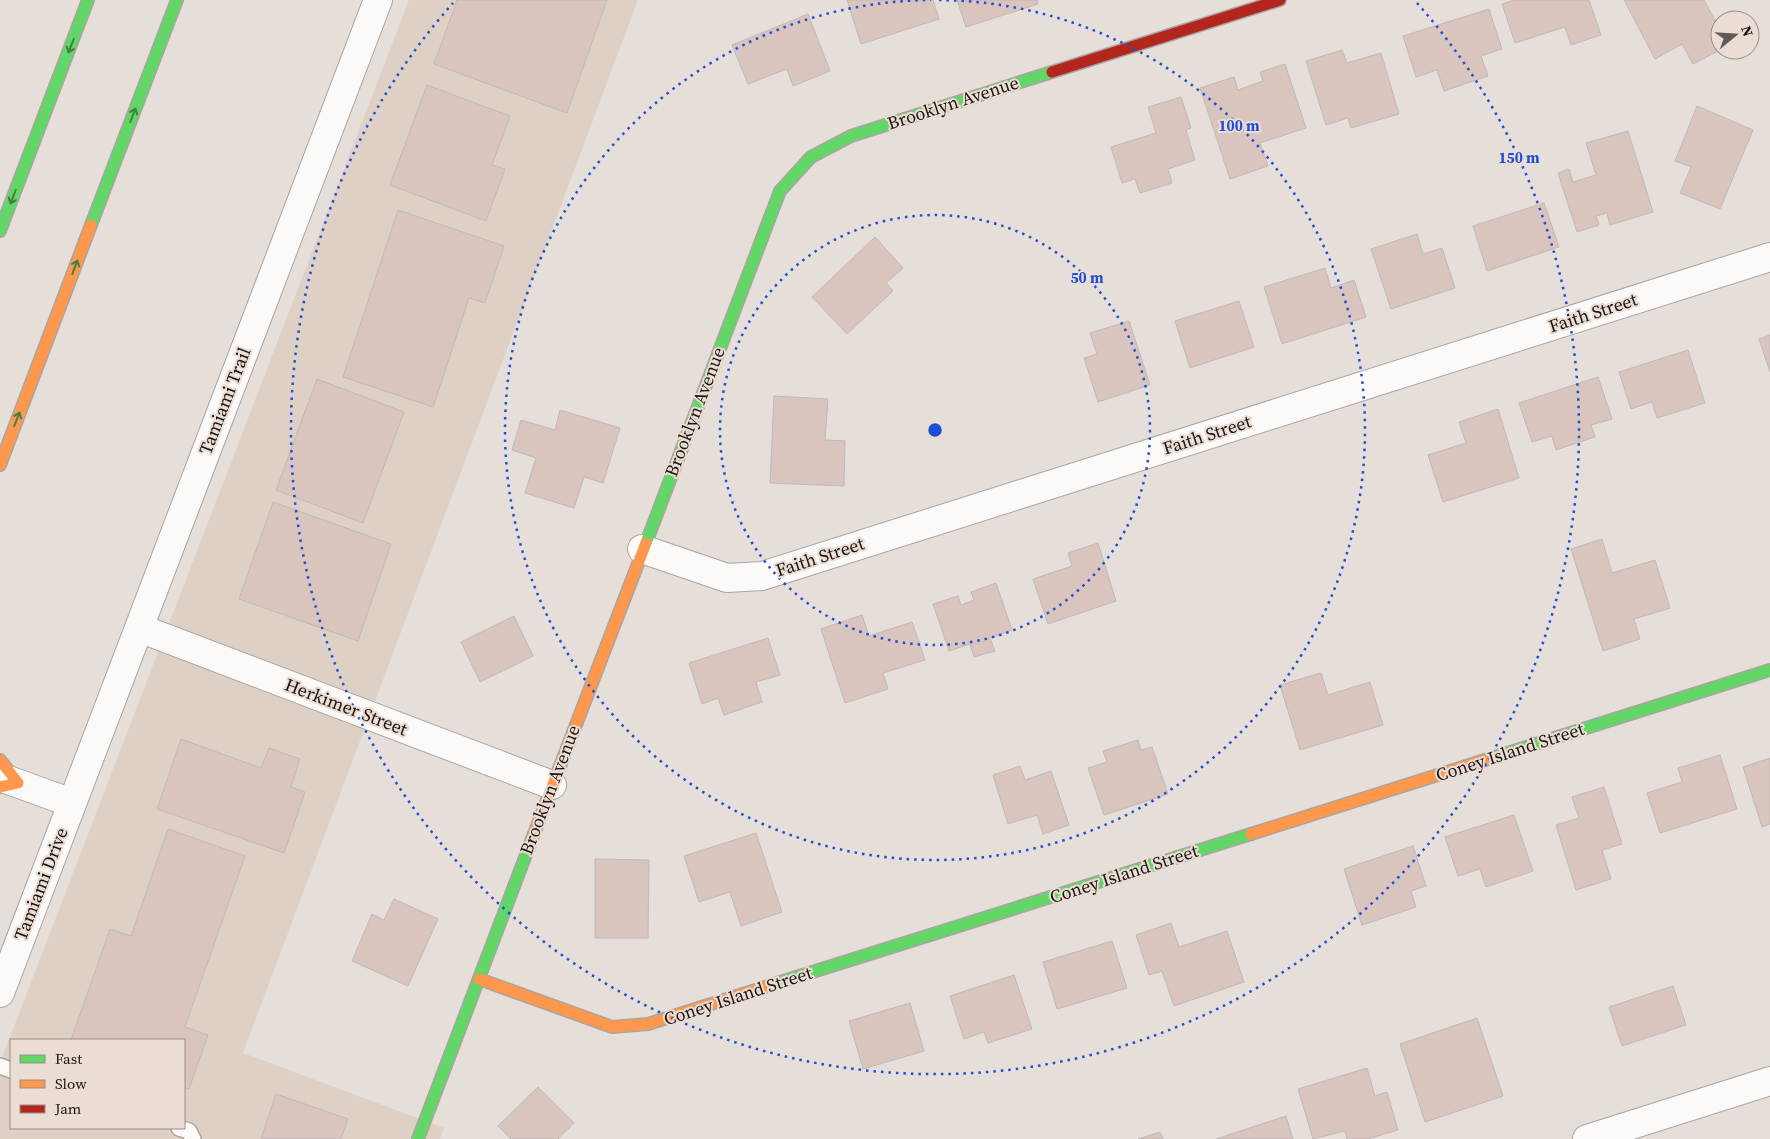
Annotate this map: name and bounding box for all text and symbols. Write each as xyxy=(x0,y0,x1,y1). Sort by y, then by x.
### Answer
north arrow xyxy=(1710,10,1760,60)
text: N xyxy=(1736,23,1758,39)
one-way arrow xyxy=(66,37,75,53)
street label: Brooklyn Avenue xyxy=(884,70,1022,136)
one-way arrow xyxy=(129,108,138,124)
text: 100 m xyxy=(1218,115,1260,136)
text: 150 m xyxy=(1498,147,1540,168)
one-way arrow xyxy=(8,189,17,205)
one-way arrow xyxy=(71,260,80,276)
text: 50 m xyxy=(1070,267,1104,288)
street label: Faith Street xyxy=(1545,286,1640,339)
street label: Brooklyn Avenue xyxy=(658,343,731,480)
street label: Tamiami Trail xyxy=(193,344,256,458)
street label: Faith Street xyxy=(1159,408,1254,461)
one-way arrow xyxy=(13,412,22,427)
centre of rings xyxy=(926,421,944,439)
street label: Faith Street xyxy=(772,530,867,583)
street label: Herkimer Street xyxy=(281,672,411,741)
street label: Coney Island Street xyxy=(1432,716,1587,787)
street label: Brooklyn Avenue xyxy=(513,721,586,858)
street label: Tamiami Drive xyxy=(8,824,74,944)
street label: Coney Island Street xyxy=(1046,838,1201,909)
street label: Coney Island Street xyxy=(660,960,815,1031)
legend xyxy=(10,1039,185,1129)
text: Fast xyxy=(55,1048,82,1069)
text: Slow xyxy=(55,1073,87,1094)
text: Jam xyxy=(54,1098,82,1119)

